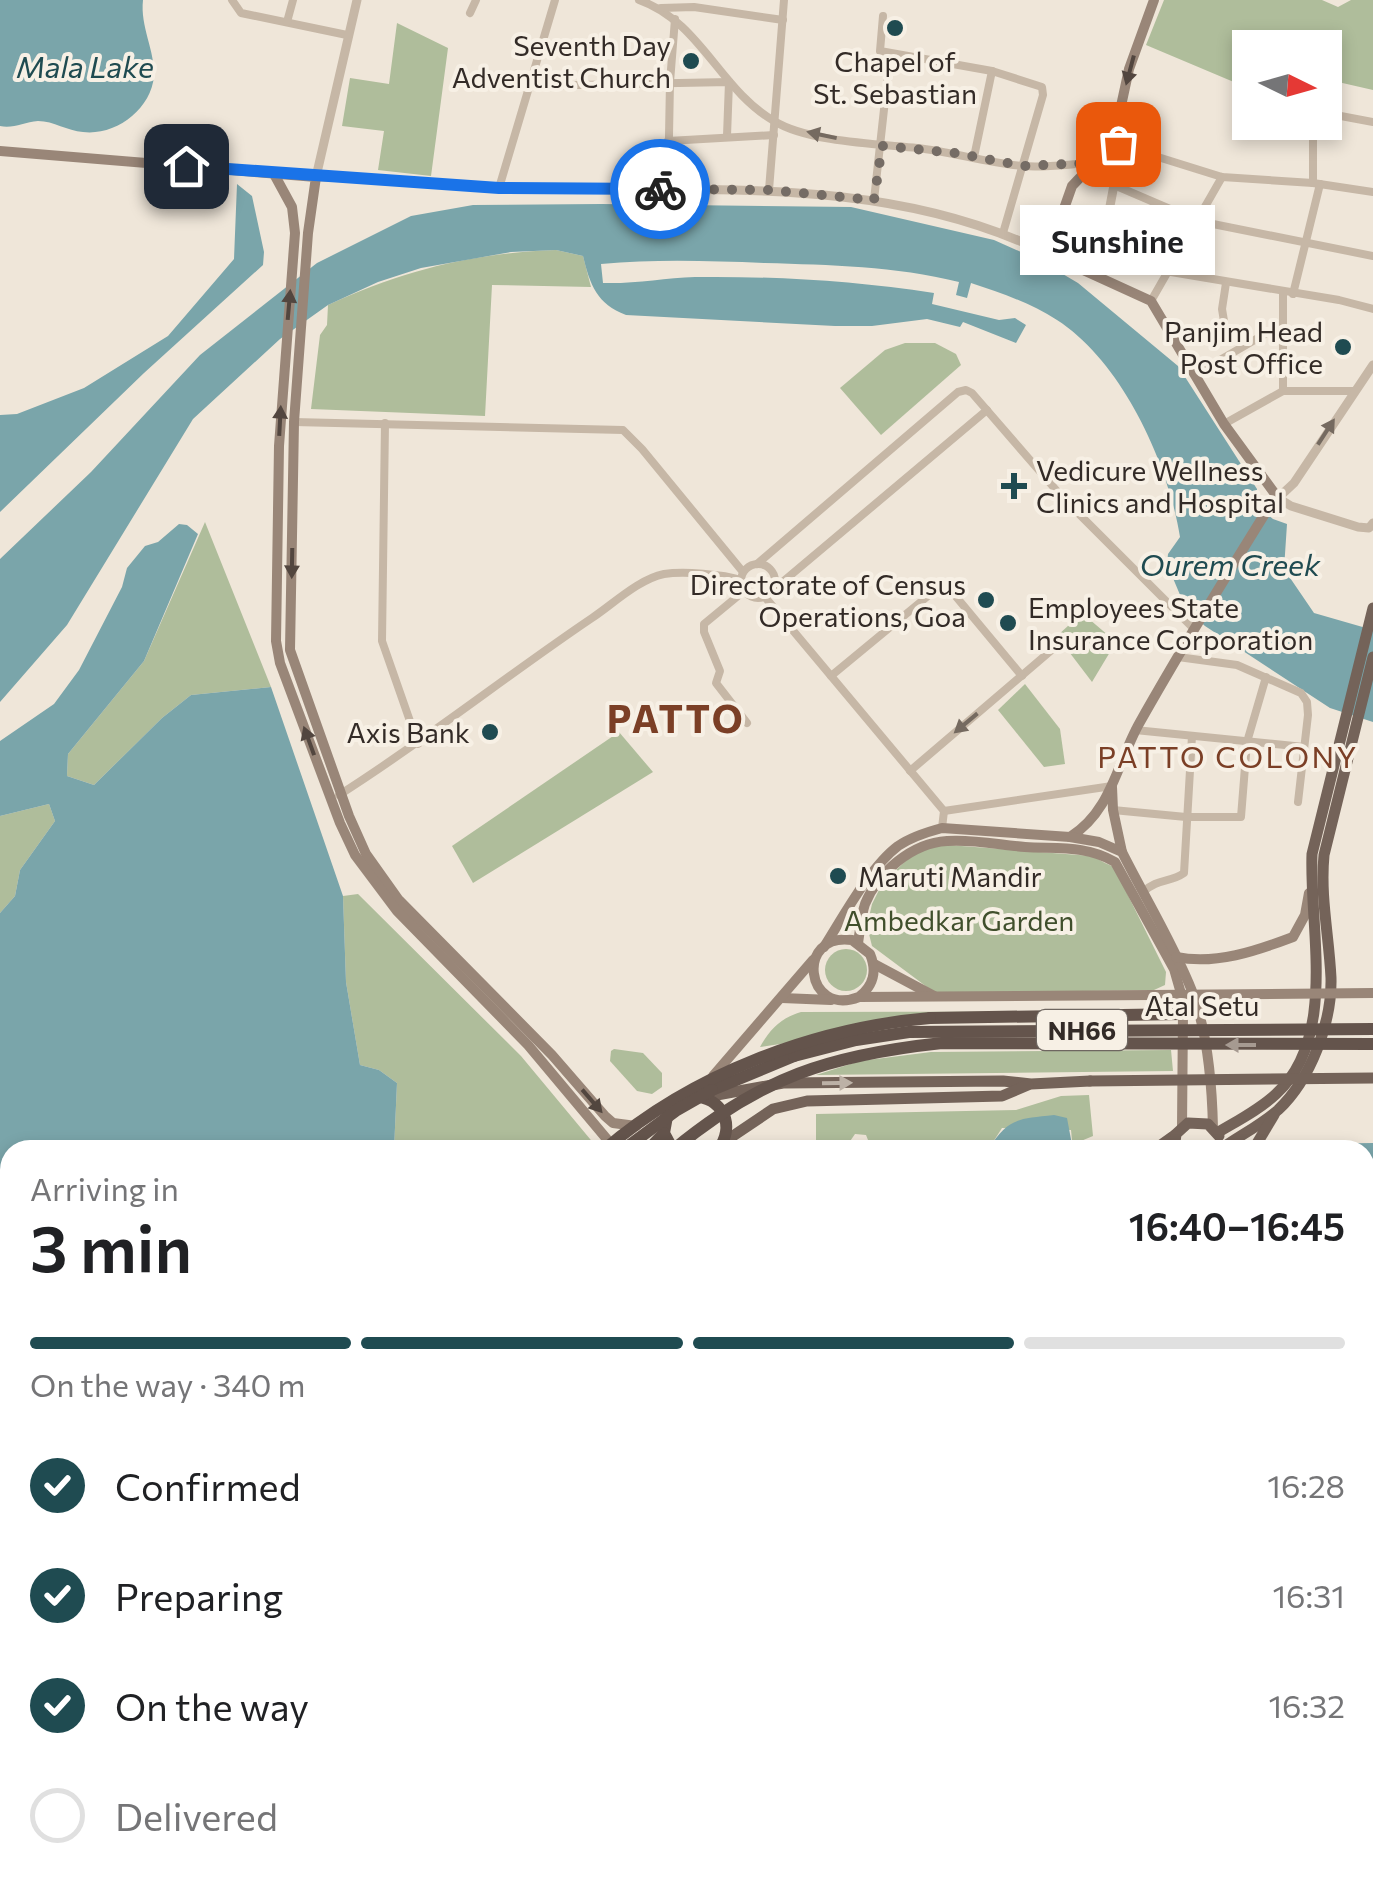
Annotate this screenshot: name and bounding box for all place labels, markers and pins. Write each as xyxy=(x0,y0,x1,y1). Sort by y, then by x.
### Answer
marker: Chapel of St. Sebastian xyxy=(884,17,906,39)
place label: Seventh Day Adventist Church xyxy=(452,28,671,94)
place label: Chapel of St. Sebastian xyxy=(813,44,977,110)
marker: Seventh Day Adventist Church xyxy=(680,50,702,72)
pin xyxy=(1076,102,1161,187)
pin xyxy=(144,124,229,209)
callout: Sunshine xyxy=(1020,204,1216,274)
place label: Panjim Head Post Office xyxy=(1164,314,1323,380)
marker: Panjim Head Post Office xyxy=(1332,336,1354,358)
place label: Vedicure Wellness Clinics and Hospital xyxy=(1036,453,1284,519)
marker: Vedicure Wellness Clinics and Hospital xyxy=(1001,473,1027,499)
place label: Directorate of Census Operations, Goa xyxy=(690,567,966,633)
marker: Directorate of Census Operations, Goa xyxy=(975,589,997,611)
place label: Employees State Insurance Corporation xyxy=(1028,590,1313,656)
marker: Employees State Insurance Corporation xyxy=(997,612,1019,634)
place label: Axis Bank xyxy=(347,715,470,749)
marker: Axis Bank xyxy=(479,721,501,743)
place label: Maruti Mandir xyxy=(858,859,1042,893)
marker: Maruti Mandir xyxy=(827,865,849,887)

